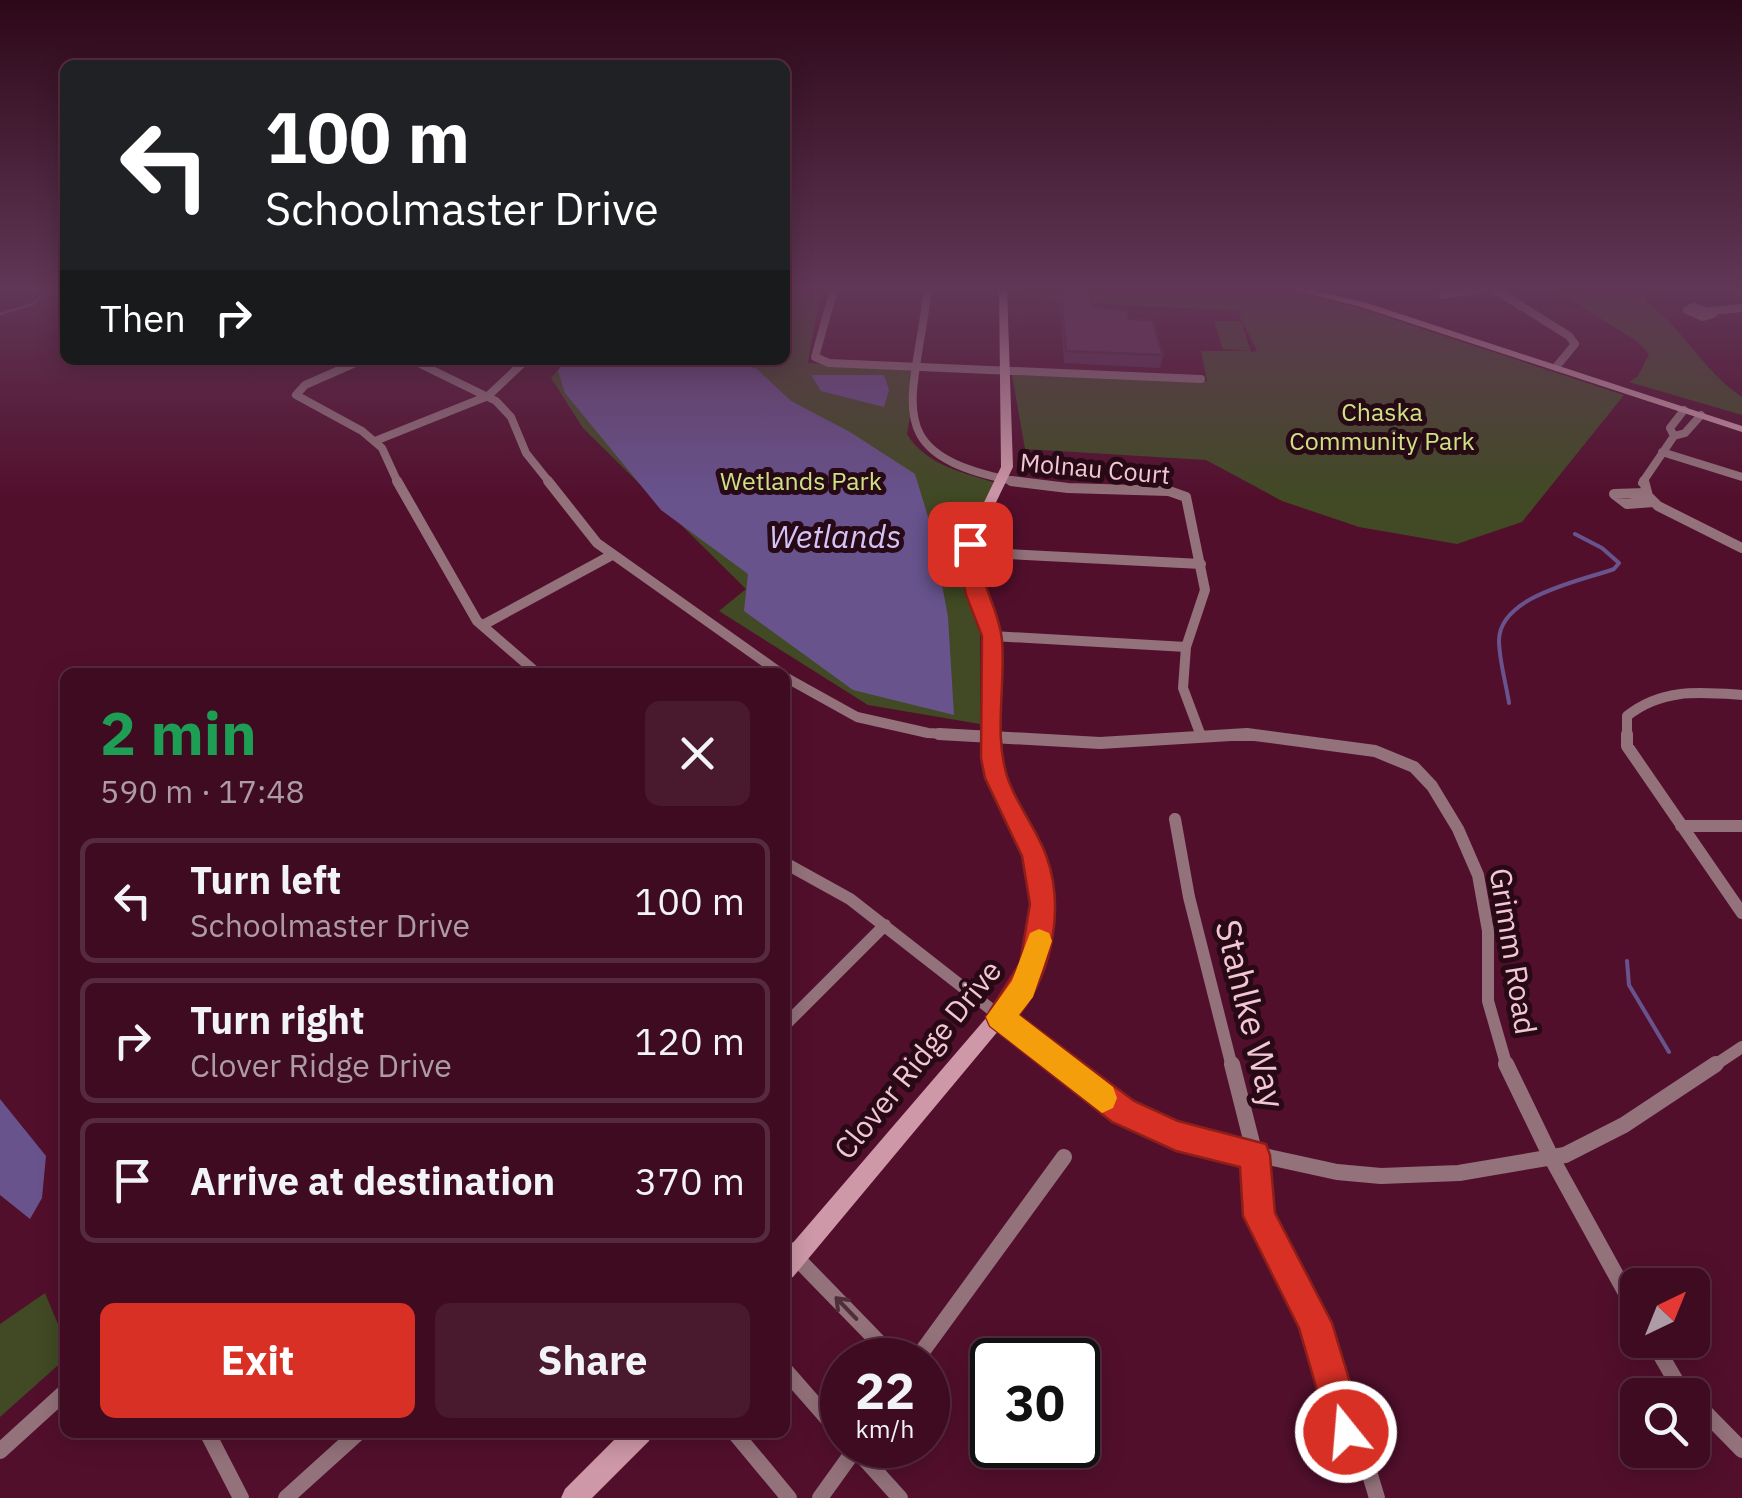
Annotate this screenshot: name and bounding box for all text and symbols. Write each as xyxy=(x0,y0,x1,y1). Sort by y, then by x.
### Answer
text: 100 m xyxy=(265,91,470,182)
icon: left xyxy=(100,100,230,230)
text: Schoolmaster Drive xyxy=(265,179,659,237)
icon: right xyxy=(206,290,261,345)
text: Then xyxy=(100,293,186,342)
park label: Chaska Community Park xyxy=(1289,395,1475,457)
street label: Molnau Court xyxy=(1019,445,1171,491)
park label: Wetlands Park xyxy=(720,464,882,497)
pin xyxy=(928,502,1013,587)
water label: Wetlands xyxy=(769,515,901,557)
icon: arrive xyxy=(943,517,998,572)
text: 2 min xyxy=(100,693,257,772)
button: close xyxy=(645,701,750,806)
text: 590 m · 17:48 xyxy=(100,770,305,812)
text: Turn left xyxy=(190,855,341,904)
street label: Grimm Road xyxy=(1482,865,1546,1037)
icon: left xyxy=(105,873,160,928)
text: 100 m xyxy=(634,876,745,925)
text: Schoolmaster Drive xyxy=(190,904,470,946)
street label: Stahlke Way xyxy=(1205,915,1297,1113)
street label: Clover Ridge Drive xyxy=(825,951,1009,1167)
text: Turn right xyxy=(190,995,365,1044)
icon: right xyxy=(105,1013,160,1068)
text: 120 m xyxy=(634,1016,745,1065)
text: Clover Ridge Drive xyxy=(190,1044,452,1086)
icon: arrive xyxy=(105,1153,160,1208)
text: Arrive at destination xyxy=(190,1156,555,1205)
text: 370 m xyxy=(634,1156,745,1205)
north arrow xyxy=(1620,1268,1710,1358)
map controls xyxy=(1620,1268,1710,1468)
one-way arrow xyxy=(834,1297,858,1321)
button: Exit xyxy=(100,1303,415,1418)
button: Share xyxy=(435,1303,750,1418)
speed limit sign: 30 xyxy=(970,1338,1100,1468)
text: 22 xyxy=(855,1358,915,1423)
button: search xyxy=(1620,1378,1710,1468)
position arrow xyxy=(1294,1380,1398,1484)
text: km/h xyxy=(856,1412,914,1445)

